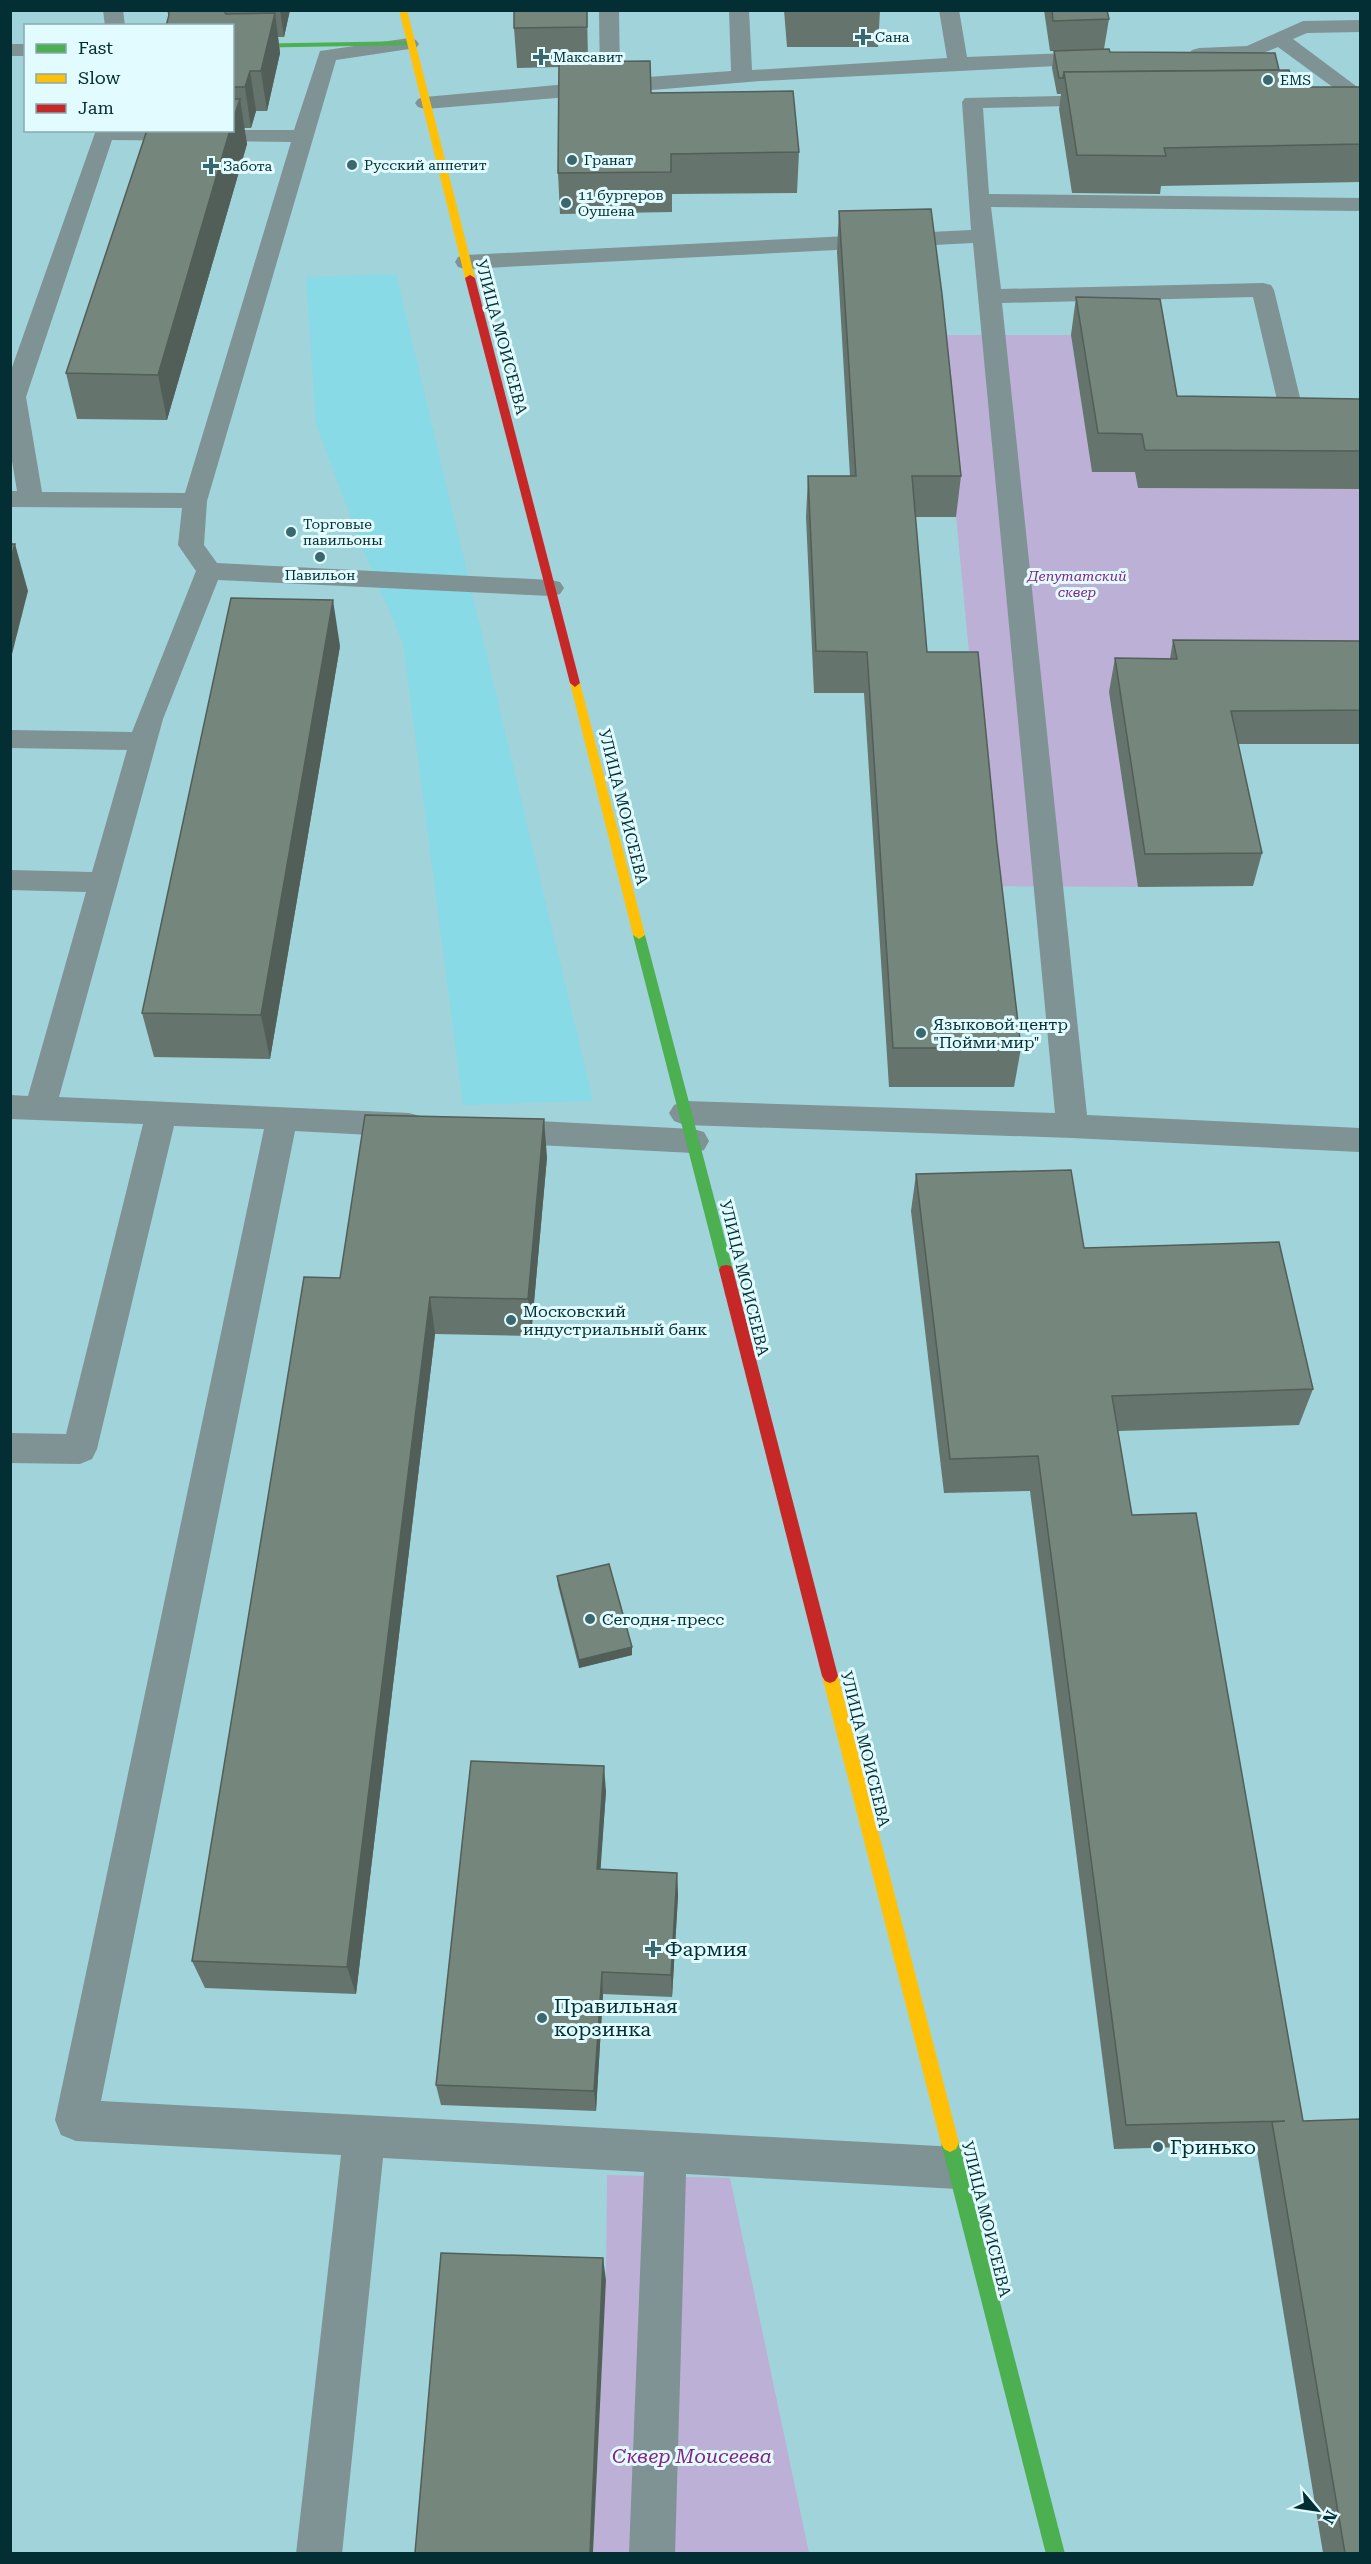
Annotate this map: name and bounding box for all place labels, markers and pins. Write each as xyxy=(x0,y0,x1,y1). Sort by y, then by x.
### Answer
place label: Сана xyxy=(875,29,910,45)
marker: Сана xyxy=(856,30,870,44)
place label: Максавит xyxy=(553,49,623,65)
marker: Максавит xyxy=(534,50,548,64)
place label: EMS xyxy=(1280,72,1311,88)
marker: EMS xyxy=(1261,73,1275,87)
place label: Гранат xyxy=(584,152,633,168)
marker: Гранат xyxy=(565,153,579,167)
place label: Русский аппетит xyxy=(364,157,487,173)
place label: Забота xyxy=(223,158,273,174)
marker: Русский аппетит xyxy=(345,158,359,172)
marker: Забота xyxy=(204,159,218,173)
place label: 11 бургеров Оушена xyxy=(578,187,664,219)
marker: 11 бургеров Оушена xyxy=(559,196,573,210)
place label: Торговые павильоны xyxy=(303,516,383,548)
marker: Торговые павильоны xyxy=(284,525,298,539)
marker: Павильон xyxy=(313,550,327,564)
place label: Павильон xyxy=(285,567,355,583)
place label: Языковой центр "Пойми мир" xyxy=(933,1015,1068,1052)
marker: Языковой центр "Пойми мир" xyxy=(914,1026,928,1040)
place label: Московский индустриальный банк xyxy=(523,1302,707,1339)
marker: Московский индустриальный банк xyxy=(504,1313,518,1327)
place label: Сегодня-пресс xyxy=(602,1610,724,1629)
marker: Сегодня-пресс xyxy=(583,1612,597,1626)
place label: Фармия xyxy=(665,1937,747,1961)
marker: Фармия xyxy=(646,1942,660,1956)
place label: Правильная корзинка xyxy=(554,1994,678,2041)
marker: Правильная корзинка xyxy=(535,2011,549,2025)
place label: Гринько xyxy=(1170,2135,1256,2159)
marker: Гринько xyxy=(1151,2140,1165,2154)

